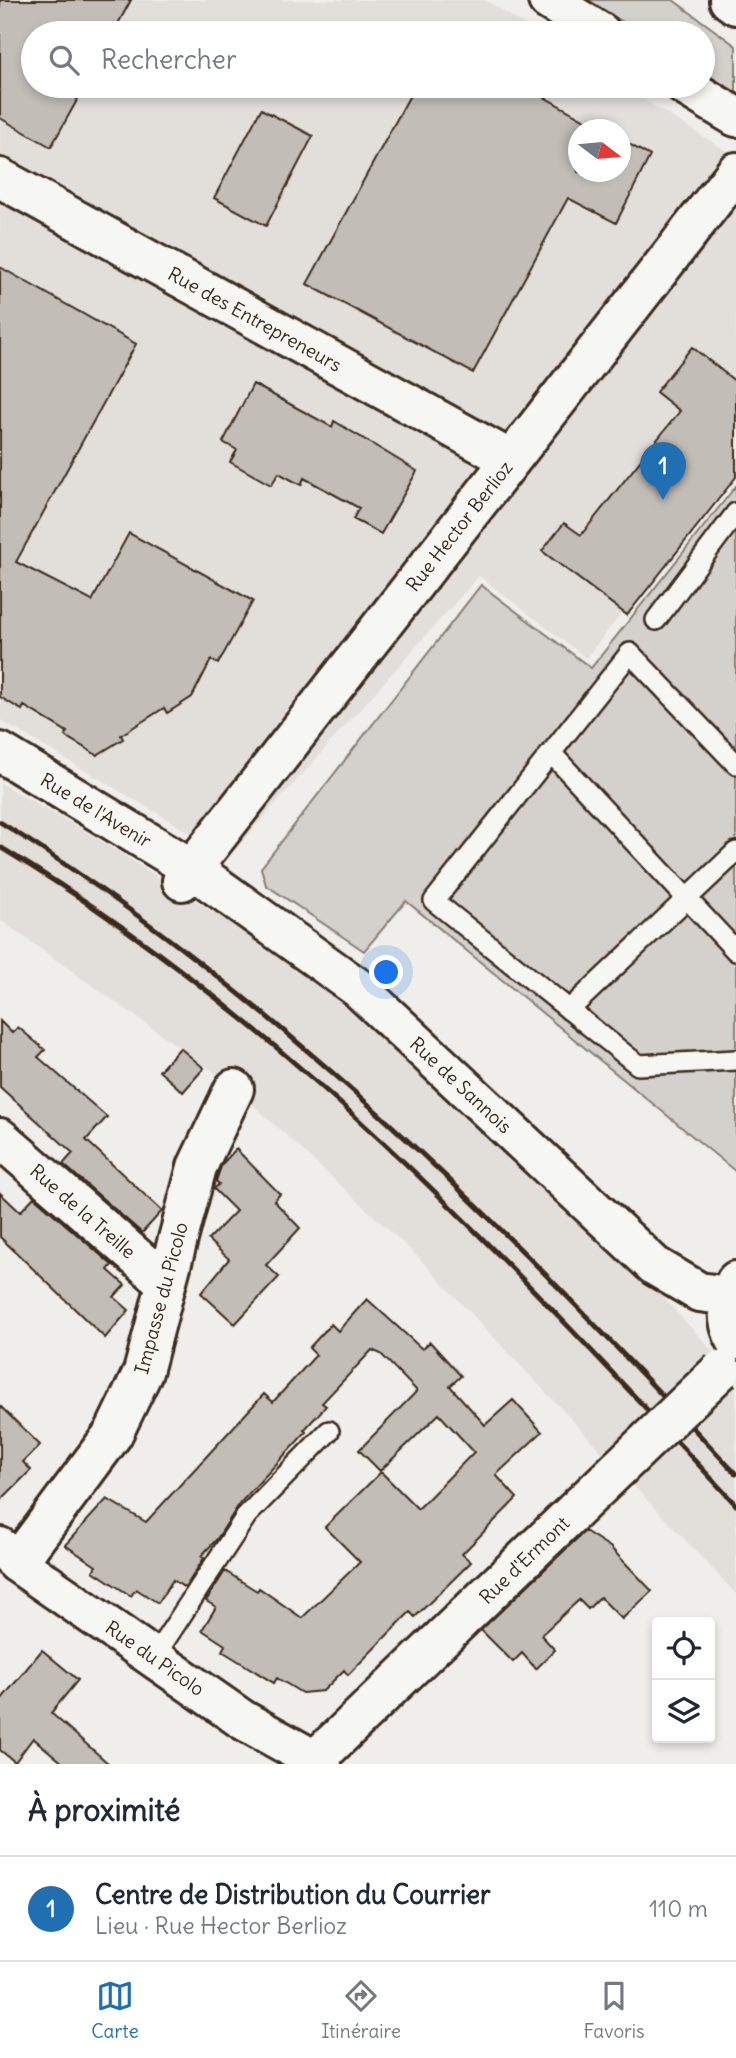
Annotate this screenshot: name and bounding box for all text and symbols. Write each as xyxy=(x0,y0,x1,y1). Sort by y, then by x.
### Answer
search box xyxy=(21,21,715,98)
icon: search xyxy=(45,41,83,79)
text: Rechercher xyxy=(101,43,237,76)
north arrow xyxy=(568,119,631,182)
street label: Rue des Entrepreneurs xyxy=(164,261,346,377)
pin: 1 xyxy=(640,442,686,500)
street label: Rue Hector Berlioz xyxy=(401,456,517,596)
street label: Rue de l'Avenir xyxy=(36,767,156,853)
your location xyxy=(369,955,403,989)
street label: Rue de Sannois xyxy=(405,1032,517,1138)
street label: Rue de la Treille xyxy=(25,1159,141,1263)
street label: Impasse du Picolo xyxy=(129,1219,193,1377)
street label: Rue d'Ermont xyxy=(474,1511,574,1609)
street label: Rue du Picolo xyxy=(101,1615,209,1701)
map controls xyxy=(652,1617,715,1743)
button: locate xyxy=(652,1617,715,1680)
button: layers xyxy=(652,1680,715,1743)
text: À proximité xyxy=(28,1791,180,1829)
text: Centre de Distribution du Courrier xyxy=(95,1878,491,1911)
text: 1 xyxy=(46,1894,56,1923)
text: 110 m xyxy=(649,1894,708,1923)
text: Lieu · Rue Hector Berlioz xyxy=(95,1911,347,1940)
tab: Carte xyxy=(91,1977,139,2043)
tab: Itinéraire xyxy=(321,1977,401,2043)
tab: Favoris xyxy=(583,1977,645,2043)

